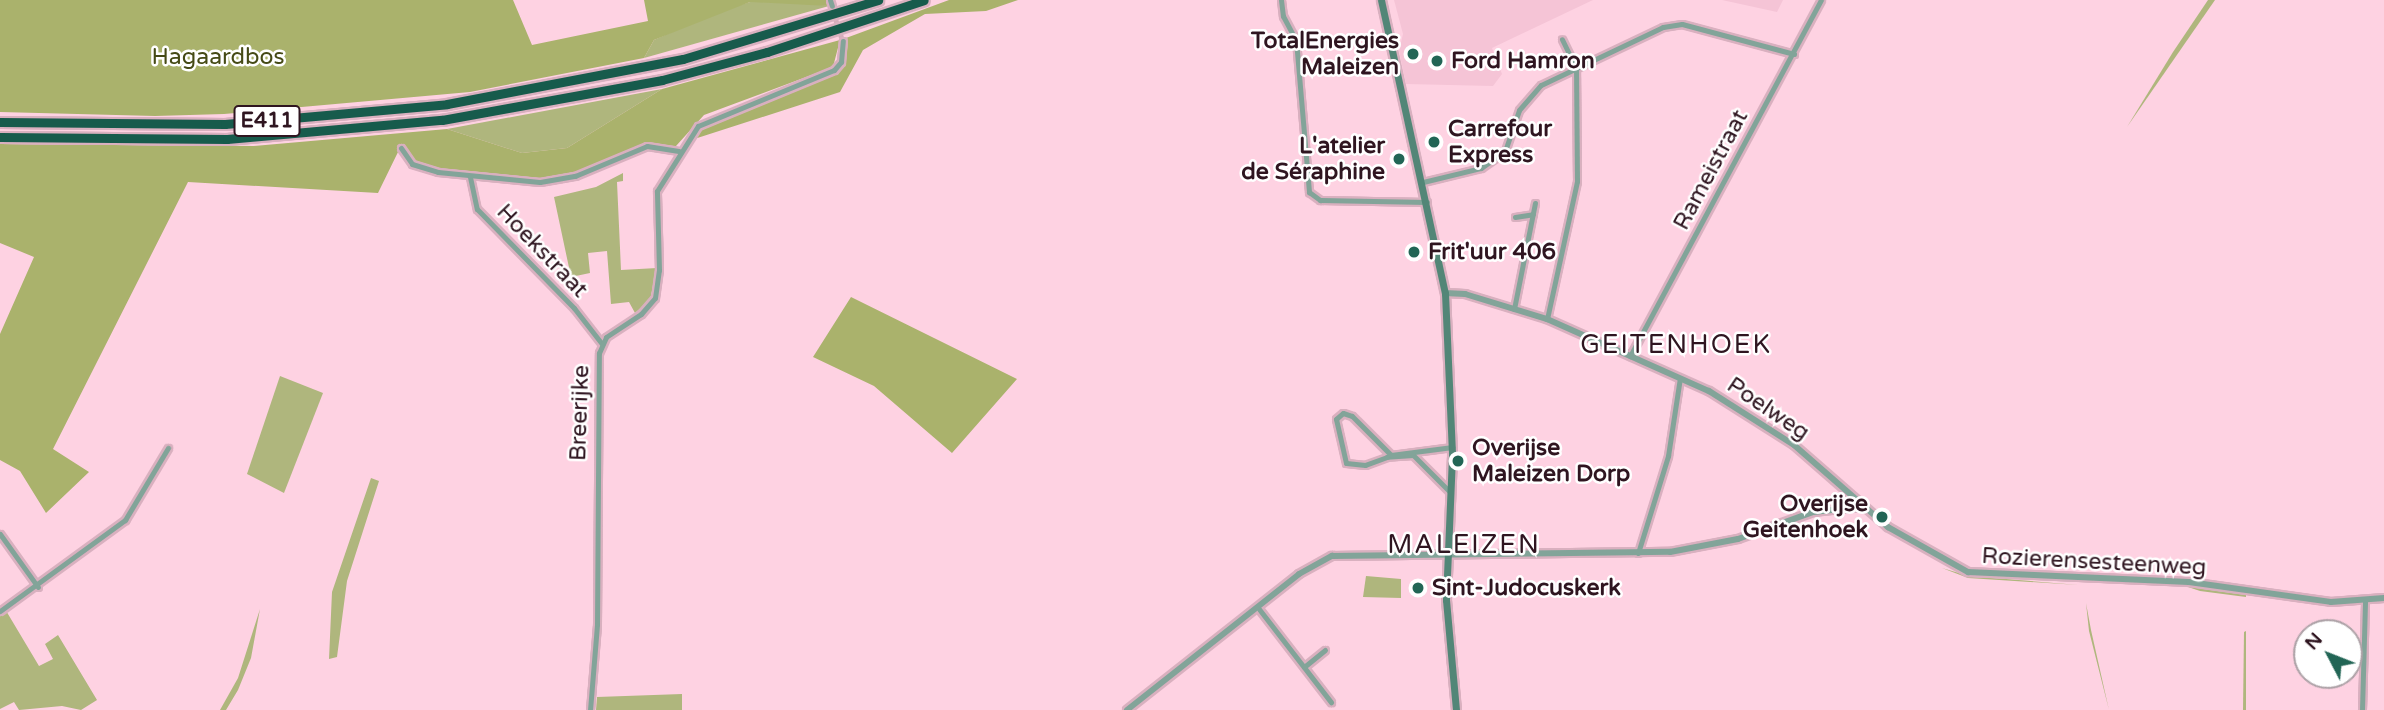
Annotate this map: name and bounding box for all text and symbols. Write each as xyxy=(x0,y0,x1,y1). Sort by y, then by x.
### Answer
place label: TotalEnergies Maleizen xyxy=(1251,27,1399,81)
park label: Hagaardbos xyxy=(151,43,285,71)
marker: TotalEnergies Maleizen xyxy=(1405,46,1421,62)
place label: Ford Hamron xyxy=(1451,47,1595,75)
marker: Ford Hamron xyxy=(1429,53,1445,69)
road number: E411 xyxy=(232,104,302,138)
street label: Rameistraat xyxy=(1668,105,1754,235)
place label: Carrefour Express xyxy=(1448,115,1552,169)
place label: L'atelier de Séraphine xyxy=(1241,132,1385,186)
marker: Carrefour Express xyxy=(1426,134,1442,150)
marker: L'atelier de Séraphine xyxy=(1391,151,1407,167)
street label: Hoekstraat xyxy=(491,198,593,304)
place label: Frit'uur 406 xyxy=(1428,238,1556,266)
marker: Frit'uur 406 xyxy=(1406,244,1422,260)
district label: GEITENHOEK xyxy=(1581,329,1771,361)
street label: Breerijke xyxy=(565,365,595,461)
street label: Poelweg xyxy=(1722,371,1814,447)
place label: Overijse Maleizen Dorp xyxy=(1472,434,1630,488)
marker: Overijse Maleizen Dorp xyxy=(1450,453,1466,469)
place label: Overijse Geitenhoek xyxy=(1743,490,1868,544)
marker: Overijse Geitenhoek xyxy=(1874,509,1890,525)
district label: MALEIZEN xyxy=(1388,529,1540,561)
street label: Rozierensesteenweg xyxy=(1981,542,2207,582)
place label: Sint-Judocuskerk xyxy=(1432,574,1621,602)
marker: Sint-Judocuskerk xyxy=(1410,580,1426,596)
north arrow xyxy=(2293,619,2363,689)
text: N xyxy=(2301,628,2327,654)

